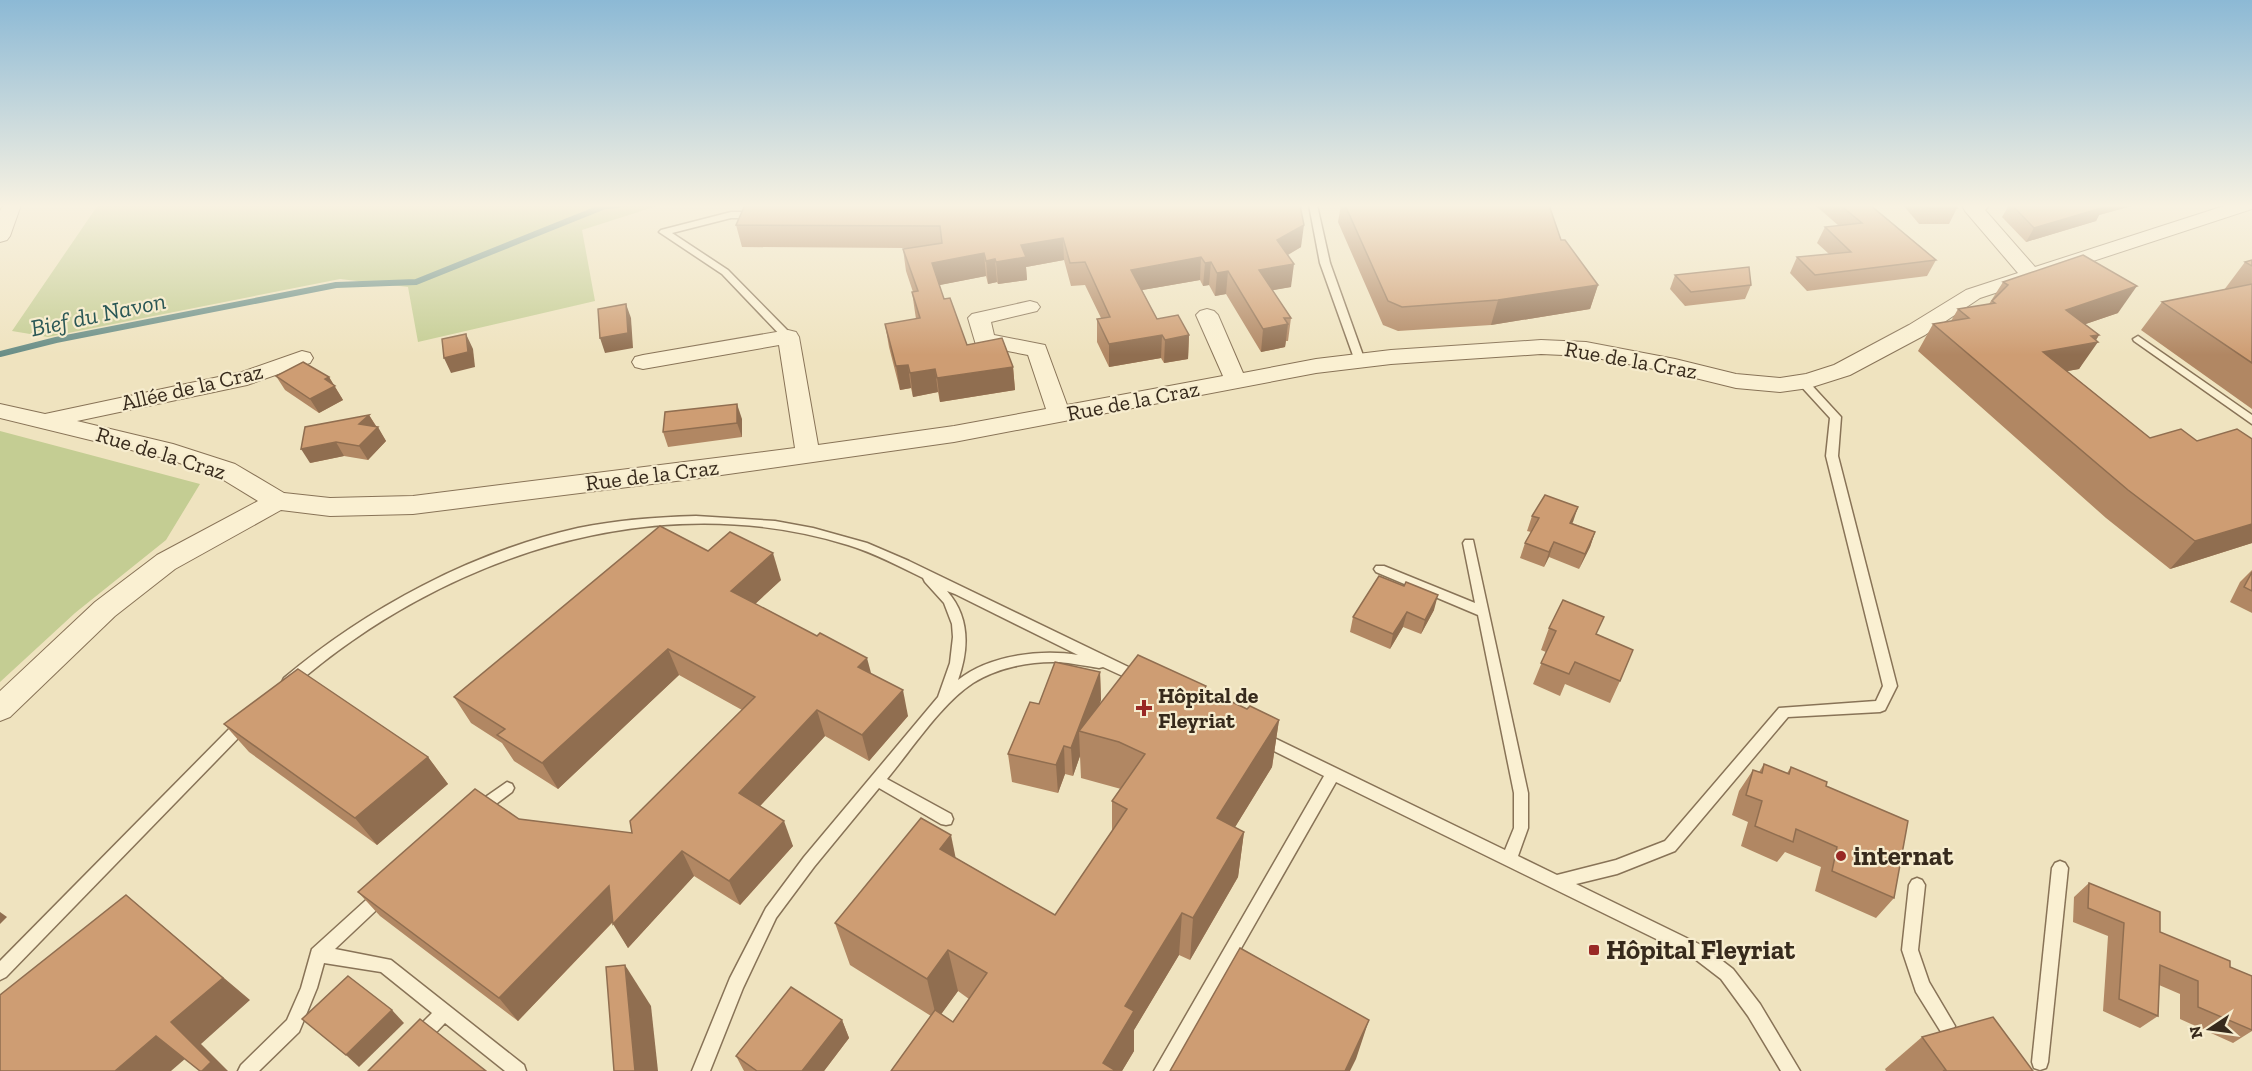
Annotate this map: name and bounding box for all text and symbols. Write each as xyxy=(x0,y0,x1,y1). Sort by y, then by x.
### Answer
water label: Bief du Navon xyxy=(28,286,168,342)
street label: Rue de la Craz xyxy=(1562,335,1700,385)
street label: Allée de la Craz xyxy=(118,358,266,416)
street label: Rue de la Craz xyxy=(1064,375,1202,427)
street label: Rue de la Craz xyxy=(93,420,229,486)
street label: Rue de la Craz xyxy=(584,453,720,497)
place label: Hôpital de Fleyriat xyxy=(1158,682,1259,734)
marker: Hôpital de Fleyriat xyxy=(1135,699,1153,717)
place label: internat xyxy=(1853,840,1953,872)
marker: internat xyxy=(1834,849,1848,863)
place label: Hôpital Fleyriat xyxy=(1606,934,1795,966)
marker: Hôpital Fleyriat xyxy=(1587,943,1601,957)
north arrow xyxy=(2180,999,2240,1059)
text: N xyxy=(2185,1024,2206,1040)

